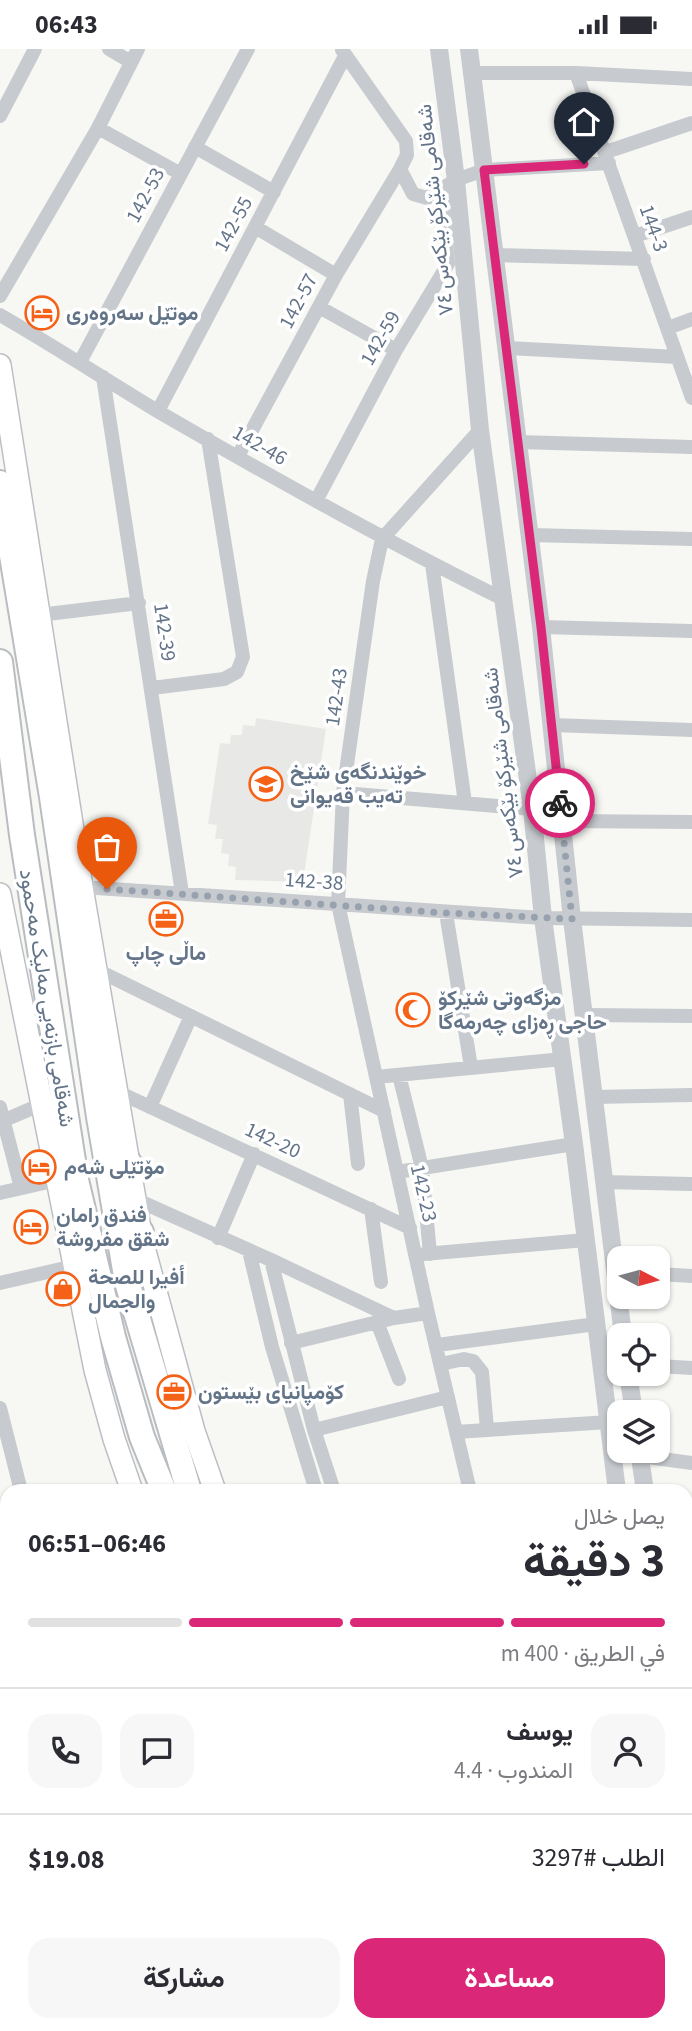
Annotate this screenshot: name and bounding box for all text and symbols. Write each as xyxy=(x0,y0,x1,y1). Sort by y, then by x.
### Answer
text: 06:43 xyxy=(35,6,98,43)
pin xyxy=(554,92,614,164)
street label: شەقامی شێرکۆ بێکەس ٧٤ xyxy=(409,103,461,317)
icon: home xyxy=(565,103,603,141)
street label: 142-53 xyxy=(118,162,172,228)
street label: 142-55 xyxy=(206,191,260,257)
street label: 144-3 xyxy=(632,200,676,256)
street label: 142-57 xyxy=(271,268,325,334)
hotel icon: موتێل سەروەری xyxy=(23,294,61,332)
place label: موتێل سەروەری xyxy=(66,298,198,328)
street label: 142-59 xyxy=(352,305,408,371)
street label: 142-46 xyxy=(227,417,293,473)
street label: 142-39 xyxy=(146,601,184,663)
street label: 142-43 xyxy=(317,666,355,728)
street label: شەقامی شێرکۆ بێکەس ٧٤ xyxy=(475,666,531,880)
place label: خوێندنگەی شێخ تەیب قەیوانی xyxy=(290,757,427,811)
school or university icon: خوێندنگەی شێخ تەیب قەیوانی xyxy=(247,765,285,803)
courier xyxy=(525,768,595,838)
icon: bike xyxy=(541,784,579,822)
pin xyxy=(77,817,137,889)
icon: bag xyxy=(88,828,126,866)
street label: 142-38 xyxy=(284,864,344,898)
street label: شەقامی بازنەیی مەلیک مەحمود xyxy=(12,867,82,1129)
office icon: ماڵی چاپ xyxy=(147,900,185,938)
place label: ماڵی چاپ xyxy=(126,938,206,968)
place label: مزگەوتی شێرکۆ حاجی ڕەزای چەرمەگا xyxy=(438,983,607,1039)
mosque icon: مزگەوتی شێرکۆ حاجی ڕەزای چەرمەگا xyxy=(394,991,432,1029)
street label: 142-20 xyxy=(240,1114,306,1166)
hotel icon: مۆتێلی شەم xyxy=(20,1148,58,1186)
place label: مۆتێلی شەم xyxy=(64,1152,165,1182)
street label: 142-23 xyxy=(403,1161,445,1225)
place label: فندق رامان شقق مفروشة xyxy=(56,1200,170,1254)
hotel icon: فندق رامان شقق مفروشة xyxy=(12,1208,50,1246)
north arrow xyxy=(607,1246,670,1309)
map controls xyxy=(607,1246,670,1463)
place label: أفيرا للصحة والجمال xyxy=(88,1262,185,1316)
shop icon: أفيرا للصحة والجمال xyxy=(44,1270,82,1308)
button: locate xyxy=(607,1323,670,1386)
office icon: کۆمپانیای بێستون xyxy=(155,1373,193,1411)
place label: کۆمپانیای بێستون xyxy=(198,1377,344,1407)
button: layers xyxy=(607,1400,670,1463)
text: يصل خلال xyxy=(574,1500,665,1533)
text: 06:46–06:51 xyxy=(28,1525,166,1562)
text: 3 دقيقة xyxy=(523,1529,665,1594)
text: في الطريق · 400 m xyxy=(501,1637,665,1670)
text: يوسف xyxy=(506,1713,573,1750)
button: phone xyxy=(28,1714,102,1788)
button: chat xyxy=(120,1714,194,1788)
button: person xyxy=(591,1714,665,1788)
text: المندوب · 4.4 xyxy=(454,1754,573,1787)
text: الطلب #3297 xyxy=(532,1839,665,1876)
text: $19.08 xyxy=(28,1841,104,1878)
button: مشاركة xyxy=(28,1938,340,2018)
button: مساعدة xyxy=(354,1938,665,2018)

